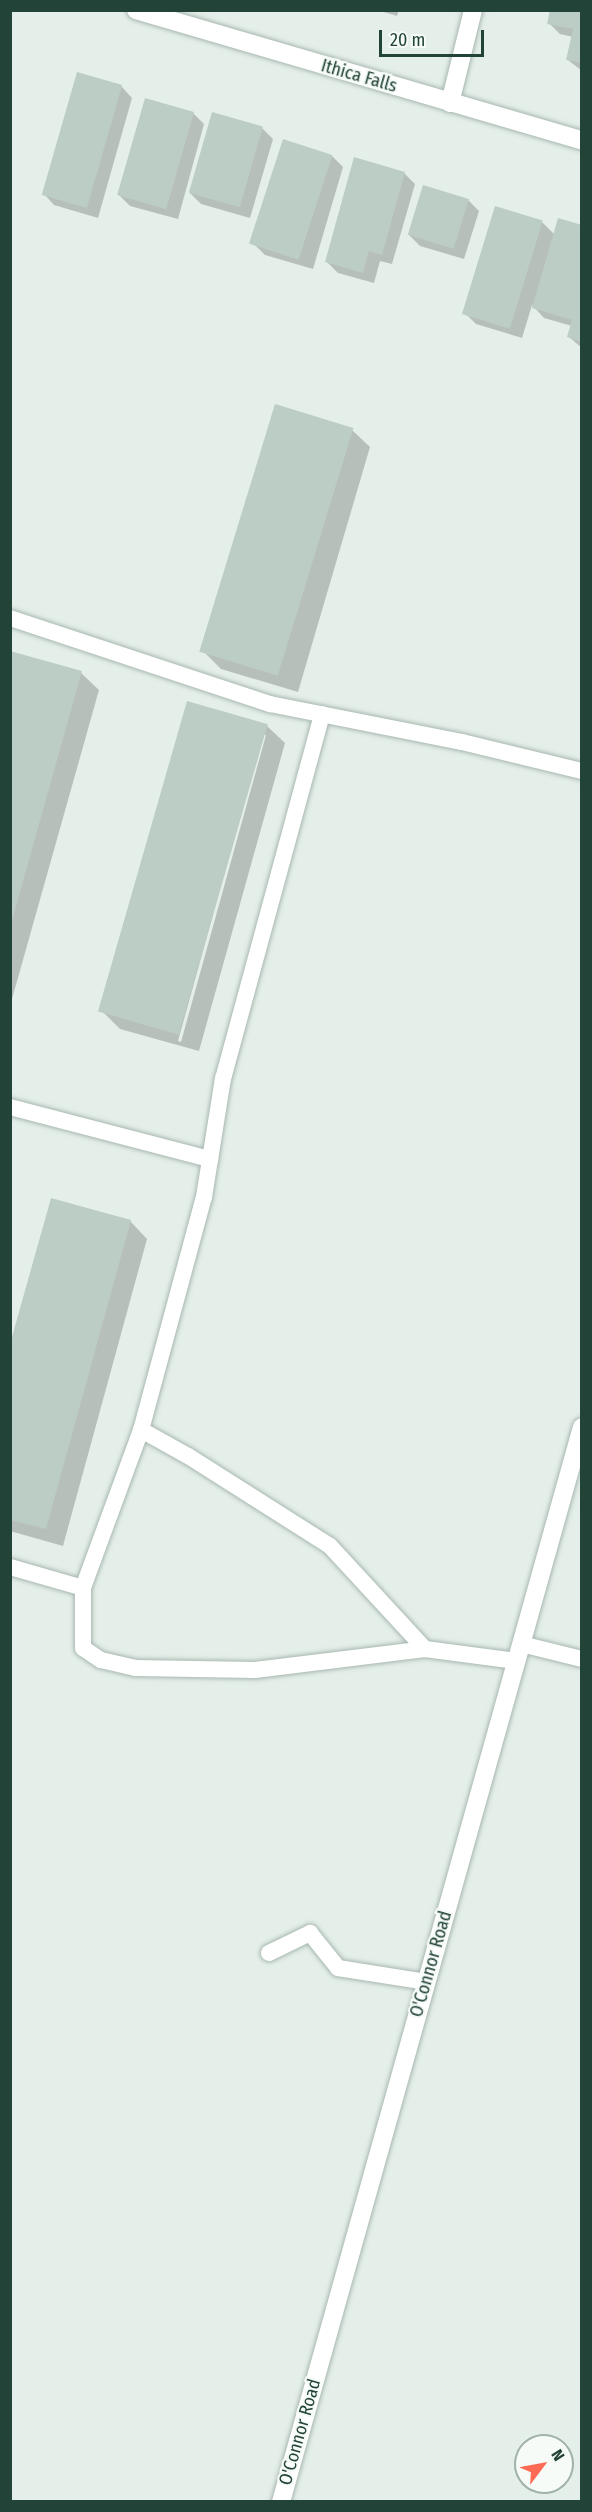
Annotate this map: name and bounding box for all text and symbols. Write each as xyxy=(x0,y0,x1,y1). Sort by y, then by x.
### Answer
scale bar xyxy=(382,18,487,56)
text: 20 m xyxy=(390,29,425,51)
street label: Ithica Falls xyxy=(319,55,399,97)
street label: O'Connor Road xyxy=(406,1908,456,2020)
street label: O'Connor Road xyxy=(275,2376,325,2488)
north arrow xyxy=(514,2434,574,2494)
text: N xyxy=(547,2446,569,2464)

